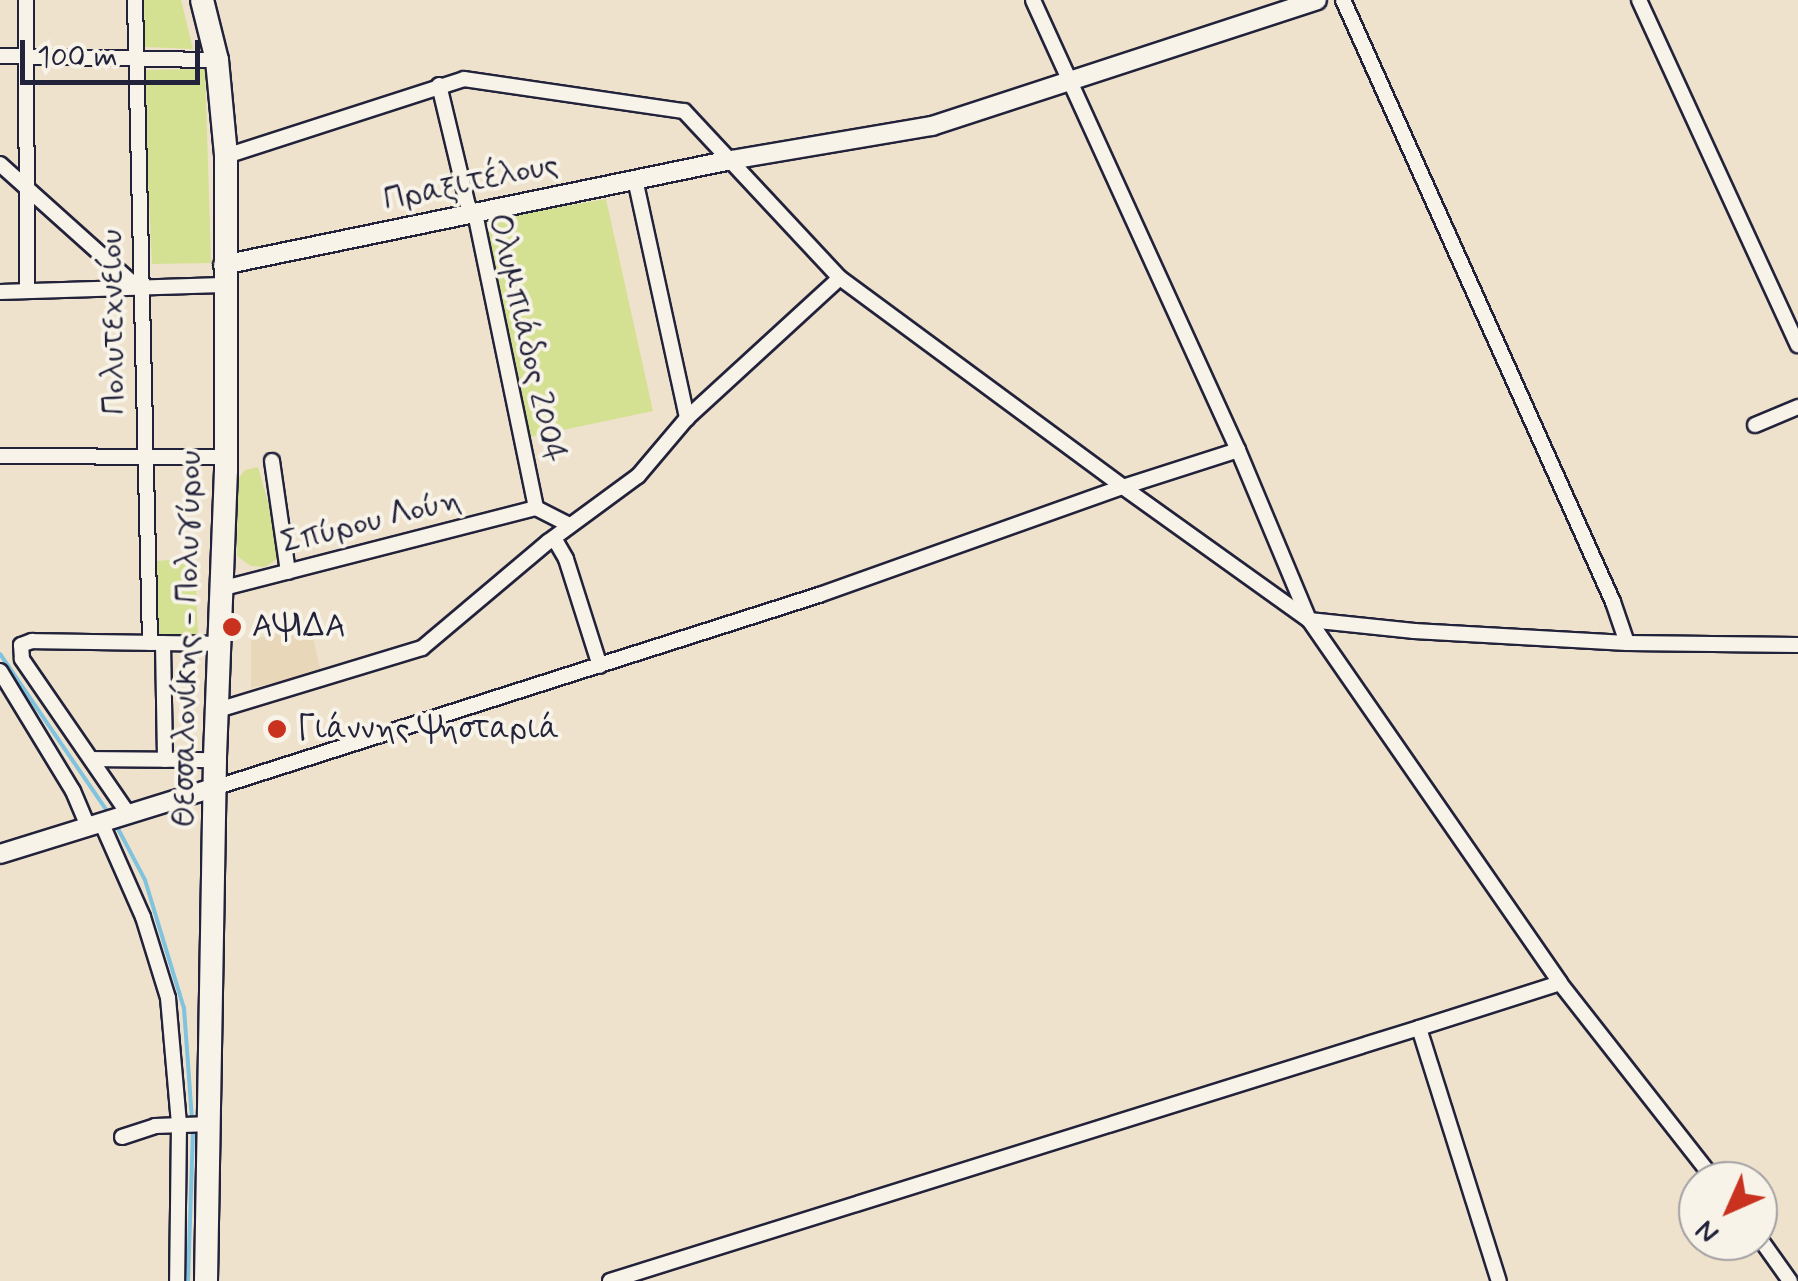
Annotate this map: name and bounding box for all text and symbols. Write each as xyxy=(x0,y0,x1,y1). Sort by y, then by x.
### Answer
scale bar xyxy=(25,20,205,82)
text: 100 m xyxy=(37,38,118,77)
street label: Πραξιτέλους xyxy=(380,146,562,220)
street label: Ολυμπιάδος 2004 xyxy=(479,210,573,466)
street label: Πολυτεχνείου xyxy=(93,229,135,415)
street label: Θεσσαλονίκης - Πολυγύρου xyxy=(166,450,210,828)
street label: Σπύρου Λούη xyxy=(277,481,465,563)
place label: ΑΨΙΔΑ xyxy=(252,608,346,646)
marker: ΑΨΙΔΑ xyxy=(221,616,243,638)
place label: Γιάννης Ψησταριά xyxy=(297,710,559,748)
marker: Γιάννης Ψησταριά xyxy=(266,718,288,740)
north arrow xyxy=(1678,1161,1778,1261)
text: N xyxy=(1688,1211,1728,1251)

